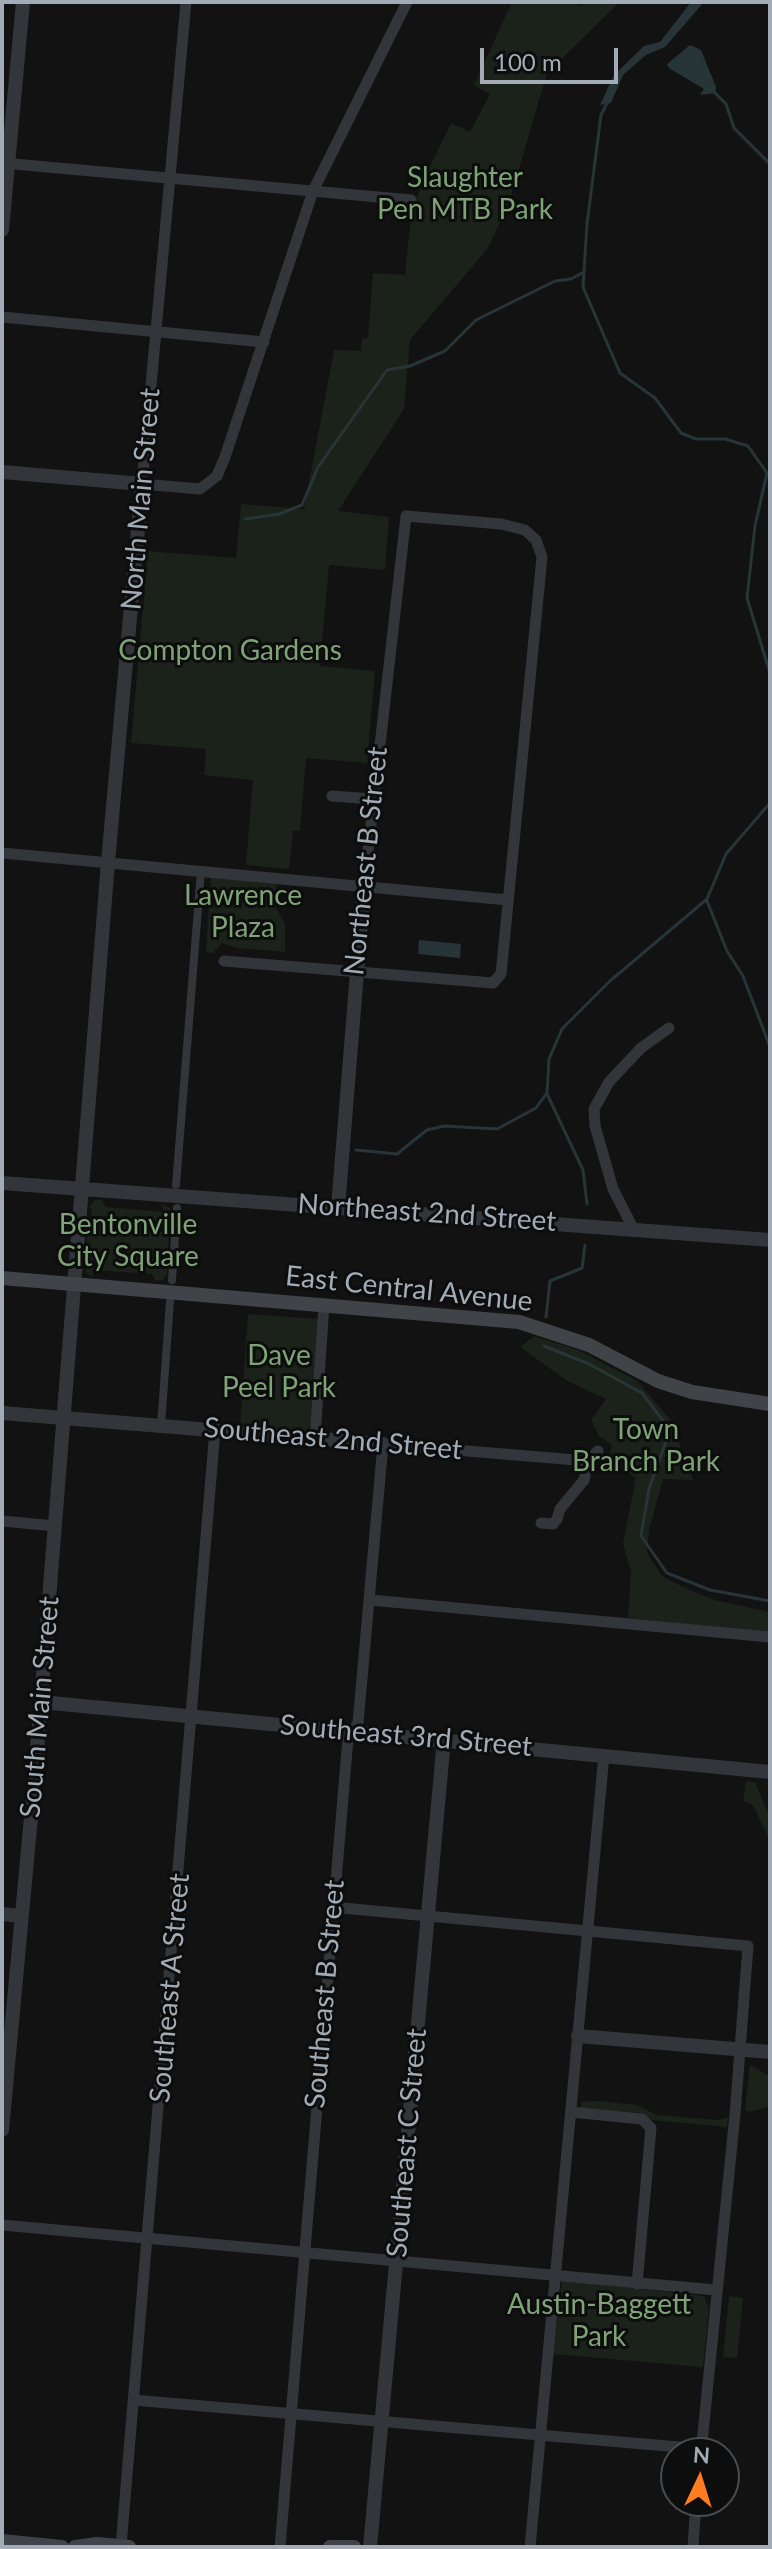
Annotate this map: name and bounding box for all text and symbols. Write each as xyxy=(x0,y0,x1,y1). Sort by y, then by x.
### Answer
scale bar xyxy=(484,32,622,82)
text: 100 m xyxy=(494,47,562,76)
park label: Slaughter Pen MTB Park xyxy=(377,161,553,227)
street label: North Main Street xyxy=(115,387,167,611)
park label: Compton Gardens xyxy=(118,634,342,668)
street label: Northeast B Street xyxy=(337,745,395,977)
park label: Lawrence Plaza xyxy=(184,879,302,945)
street label: Northeast 2nd Street xyxy=(297,1187,557,1239)
park label: Bentonville City Square xyxy=(57,1208,199,1274)
street label: East Central Avenue xyxy=(284,1259,534,1319)
park label: Dave Peel Park xyxy=(222,1339,336,1405)
street label: Southeast 2nd Street xyxy=(203,1411,463,1467)
park label: Town Branch Park xyxy=(572,1413,720,1479)
street label: South Main Street xyxy=(14,1595,66,1819)
street label: Southeast 3rd Street xyxy=(279,1708,533,1764)
street label: Southeast A Street xyxy=(143,1872,197,2104)
street label: Southeast B Street xyxy=(298,1878,352,2110)
street label: Southeast C Street xyxy=(380,2027,434,2259)
park label: Austin-Baggett Park xyxy=(507,2288,691,2354)
north arrow xyxy=(660,2437,740,2517)
text: N xyxy=(692,2440,711,2469)

